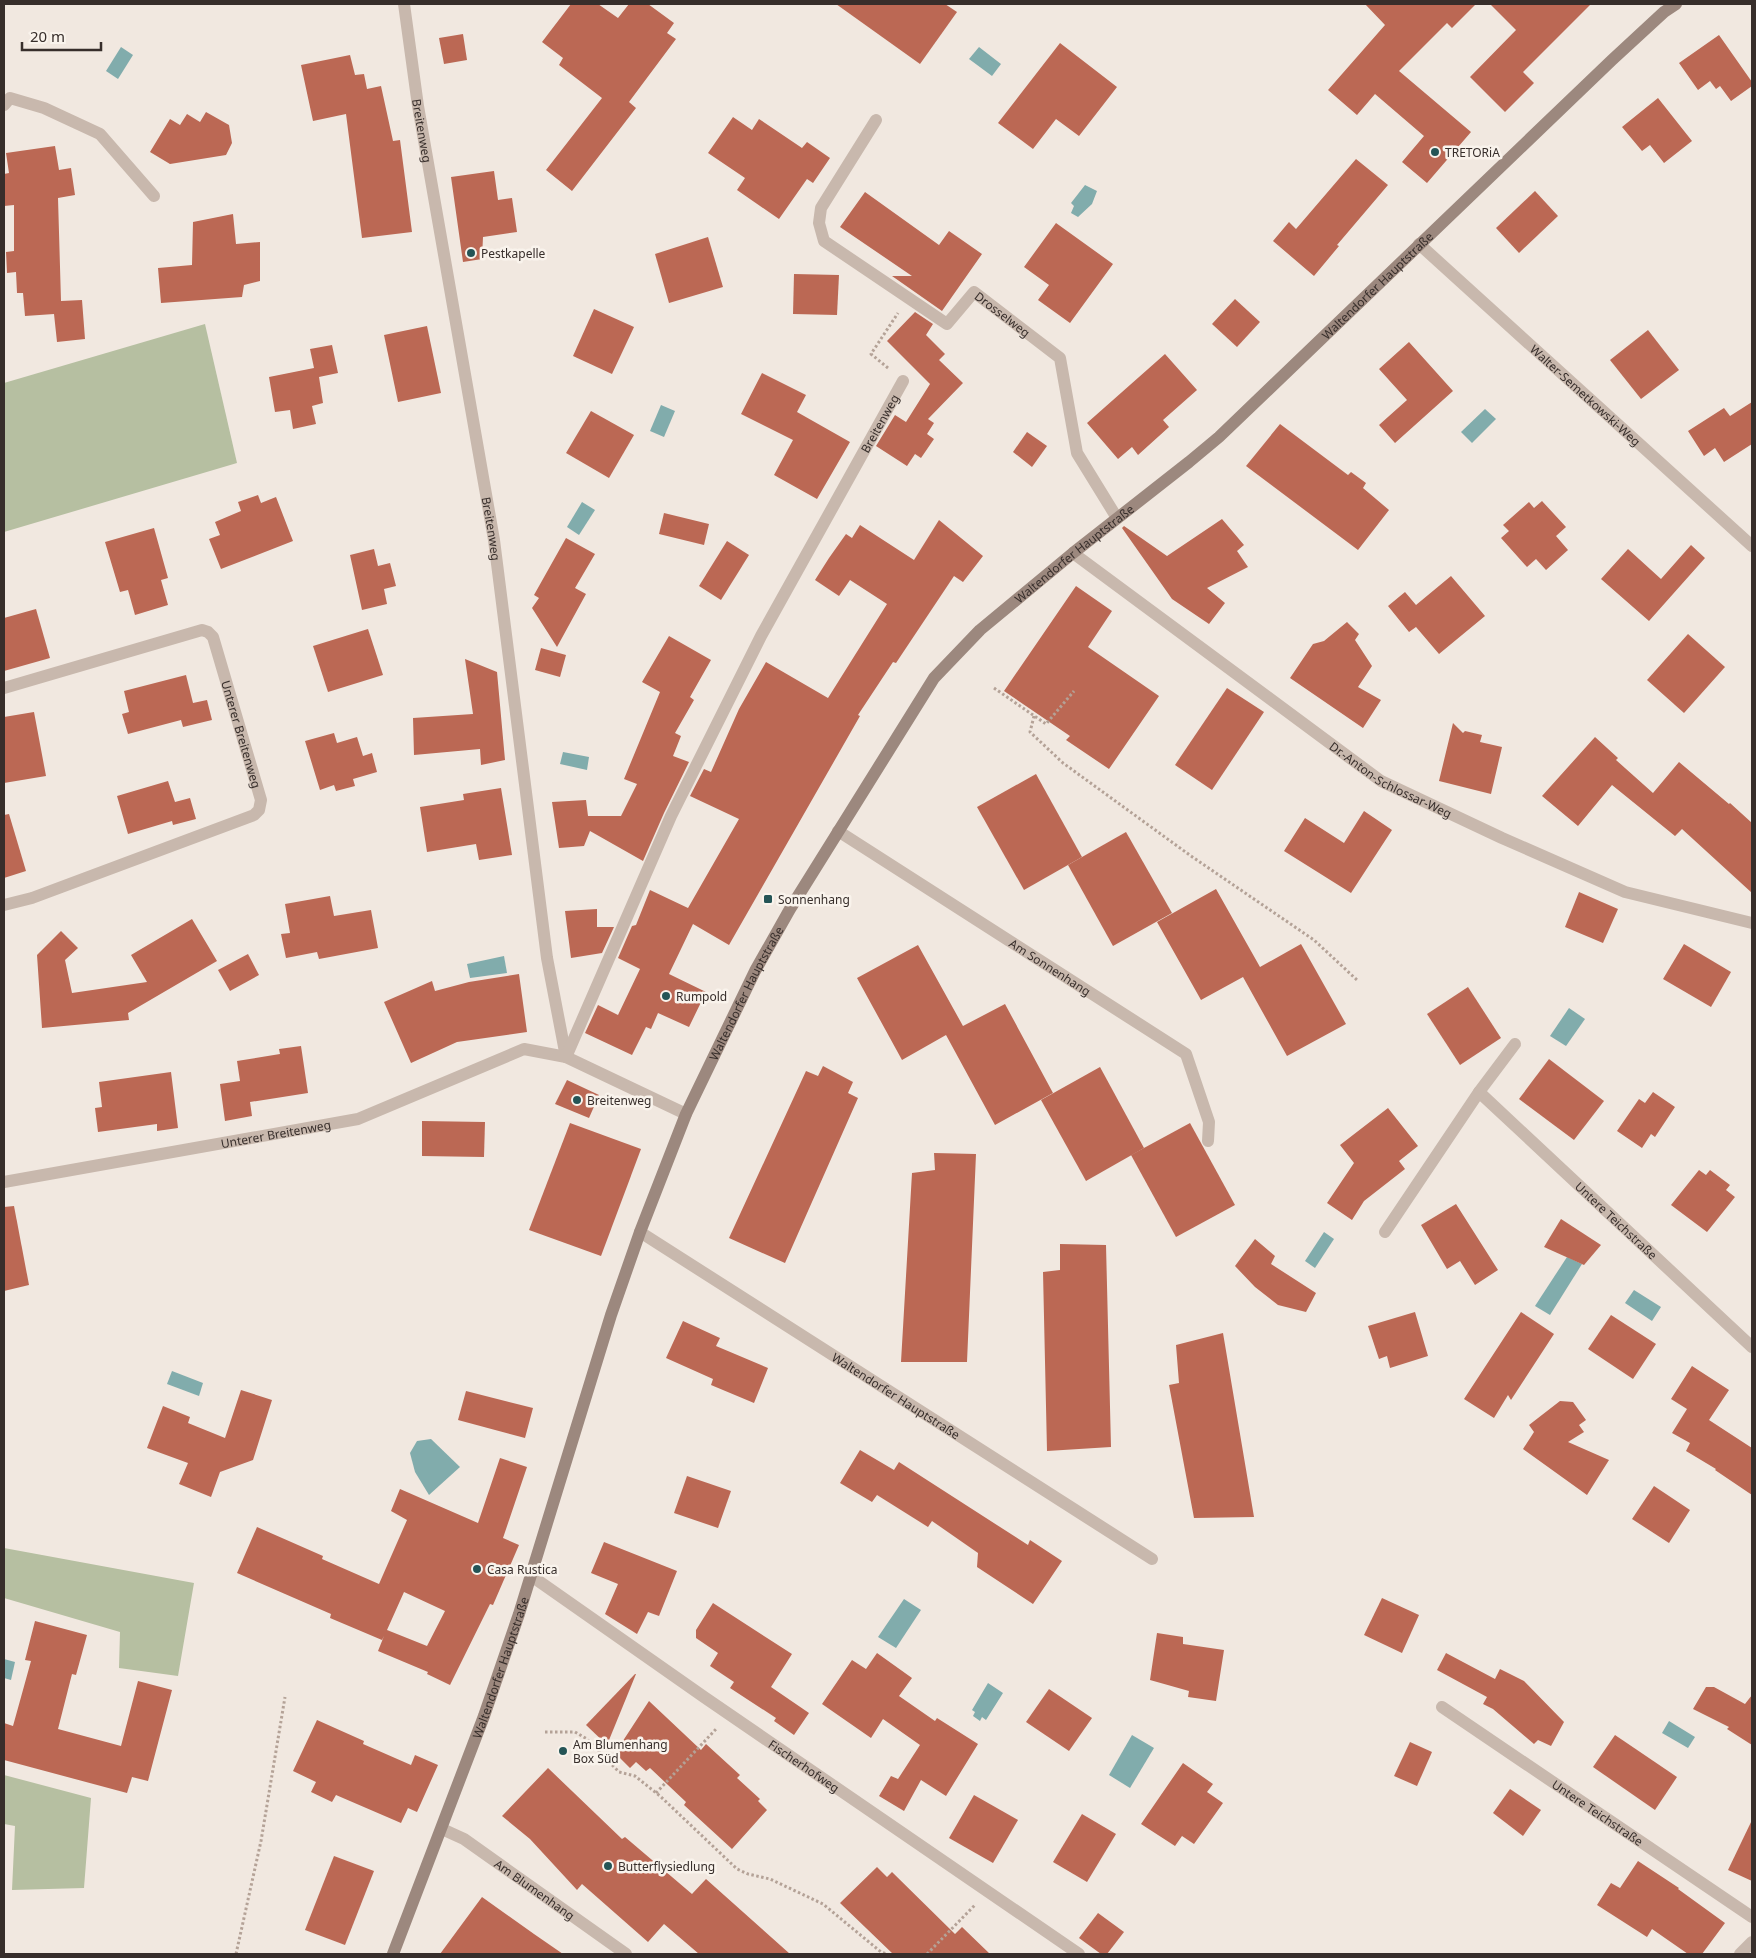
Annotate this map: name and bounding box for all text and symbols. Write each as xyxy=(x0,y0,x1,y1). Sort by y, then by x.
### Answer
scale bar xyxy=(22,20,101,52)
text: 20 m xyxy=(30,26,65,46)
street label: Breitenweg xyxy=(409,98,436,164)
place label: TRETORiA xyxy=(1445,144,1500,161)
marker: TRETORiA xyxy=(1429,146,1441,158)
street label: Waltendorfer Hauptstraße xyxy=(1318,228,1437,343)
place label: Pestkapelle xyxy=(481,245,546,262)
marker: Pestkapelle xyxy=(465,247,477,259)
street label: Drosselweg xyxy=(971,287,1034,341)
street label: Walter-Semetkowski-Weg xyxy=(1527,341,1645,450)
street label: Breitenweg xyxy=(856,391,903,456)
street label: Breitenweg xyxy=(478,495,505,562)
street label: Waltendorfer Hauptstraße xyxy=(1011,500,1137,607)
street label: Unterer Breitenweg xyxy=(218,678,266,790)
street label: Dr.-Anton-Schlossar-Weg xyxy=(1326,737,1455,822)
place label: Sonnenhang xyxy=(778,891,850,908)
marker: Sonnenhang xyxy=(762,893,774,905)
street label: Waltendorfer Hauptstraße xyxy=(705,923,787,1063)
street label: Am Sonnenhang xyxy=(1006,934,1094,999)
place label: Rumpold xyxy=(676,988,727,1005)
marker: Rumpold xyxy=(660,990,672,1002)
place label: Breitenweg xyxy=(587,1092,651,1109)
marker: Breitenweg xyxy=(571,1094,583,1106)
street label: Unterer Breitenweg xyxy=(219,1116,332,1152)
street label: Untere Teichstraße xyxy=(1572,1178,1661,1263)
street label: Waltendorfer Hauptstraße xyxy=(829,1348,964,1443)
place label: Casa Rustica xyxy=(487,1561,557,1578)
marker: Casa Rustica xyxy=(471,1563,483,1575)
street label: Waltendorfer Hauptstraße xyxy=(468,1594,532,1741)
street label: Fischerhofweg xyxy=(765,1735,843,1796)
place label: Am Blumenhang Box Süd xyxy=(573,1736,668,1767)
marker: Am Blumenhang Box Süd xyxy=(557,1745,569,1757)
street label: Untere Teichstraße xyxy=(1549,1775,1647,1850)
street label: Am Blumenhang xyxy=(491,1855,578,1924)
place label: Butterflysiedlung xyxy=(618,1858,715,1875)
marker: Butterflysiedlung xyxy=(602,1860,614,1872)

